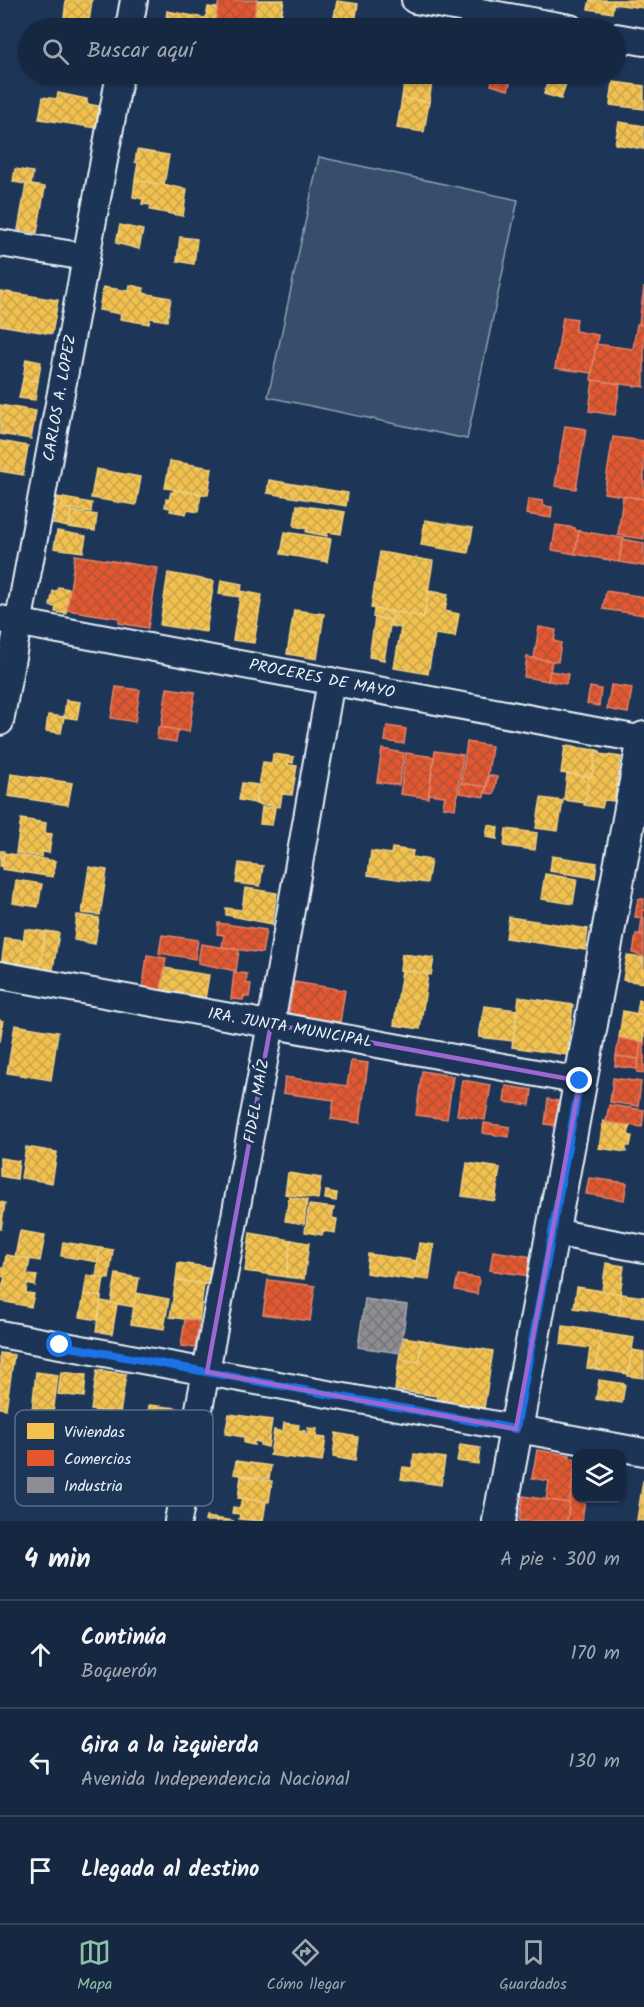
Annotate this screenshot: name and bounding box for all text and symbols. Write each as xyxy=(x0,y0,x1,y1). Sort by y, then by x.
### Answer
search box xyxy=(18,18,626,84)
text: Buscar aquí xyxy=(87,34,194,69)
icon: search xyxy=(39,35,72,68)
street label: CARLOS A. LOPEZ xyxy=(37,333,83,463)
street label: PROCERES DE MAYO xyxy=(247,653,397,705)
street label: 1RA. JUNTA MUNICIPAL xyxy=(206,1001,374,1055)
street label: FIDEL MAÍZ xyxy=(237,1057,277,1145)
route end xyxy=(566,1067,592,1093)
route start xyxy=(46,1331,72,1357)
legend xyxy=(15,1410,213,1506)
text: Viviendas xyxy=(64,1420,125,1445)
text: Comercios xyxy=(64,1447,131,1472)
map controls xyxy=(572,1449,626,1503)
button: layers xyxy=(572,1449,626,1503)
text: Industria xyxy=(64,1474,123,1499)
text: 4 min xyxy=(24,1539,91,1581)
text: A pie · 300 m xyxy=(500,1544,620,1576)
text: Continúa xyxy=(81,1621,166,1656)
icon: ahead xyxy=(24,1638,57,1671)
text: 170 m xyxy=(571,1638,620,1670)
text: Boquerón xyxy=(81,1656,157,1688)
text: Gira a la izquierda xyxy=(81,1729,259,1764)
icon: left xyxy=(24,1746,57,1779)
text: 130 m xyxy=(568,1746,620,1778)
text: Avenida Independencia Nacional xyxy=(81,1764,350,1796)
text: Llegada al destino xyxy=(81,1853,259,1888)
icon: arrive xyxy=(24,1854,57,1887)
tab: Mapa xyxy=(77,1936,112,1997)
tab: Cómo llegar xyxy=(266,1936,345,1997)
tab: Guardados xyxy=(499,1936,567,1997)

